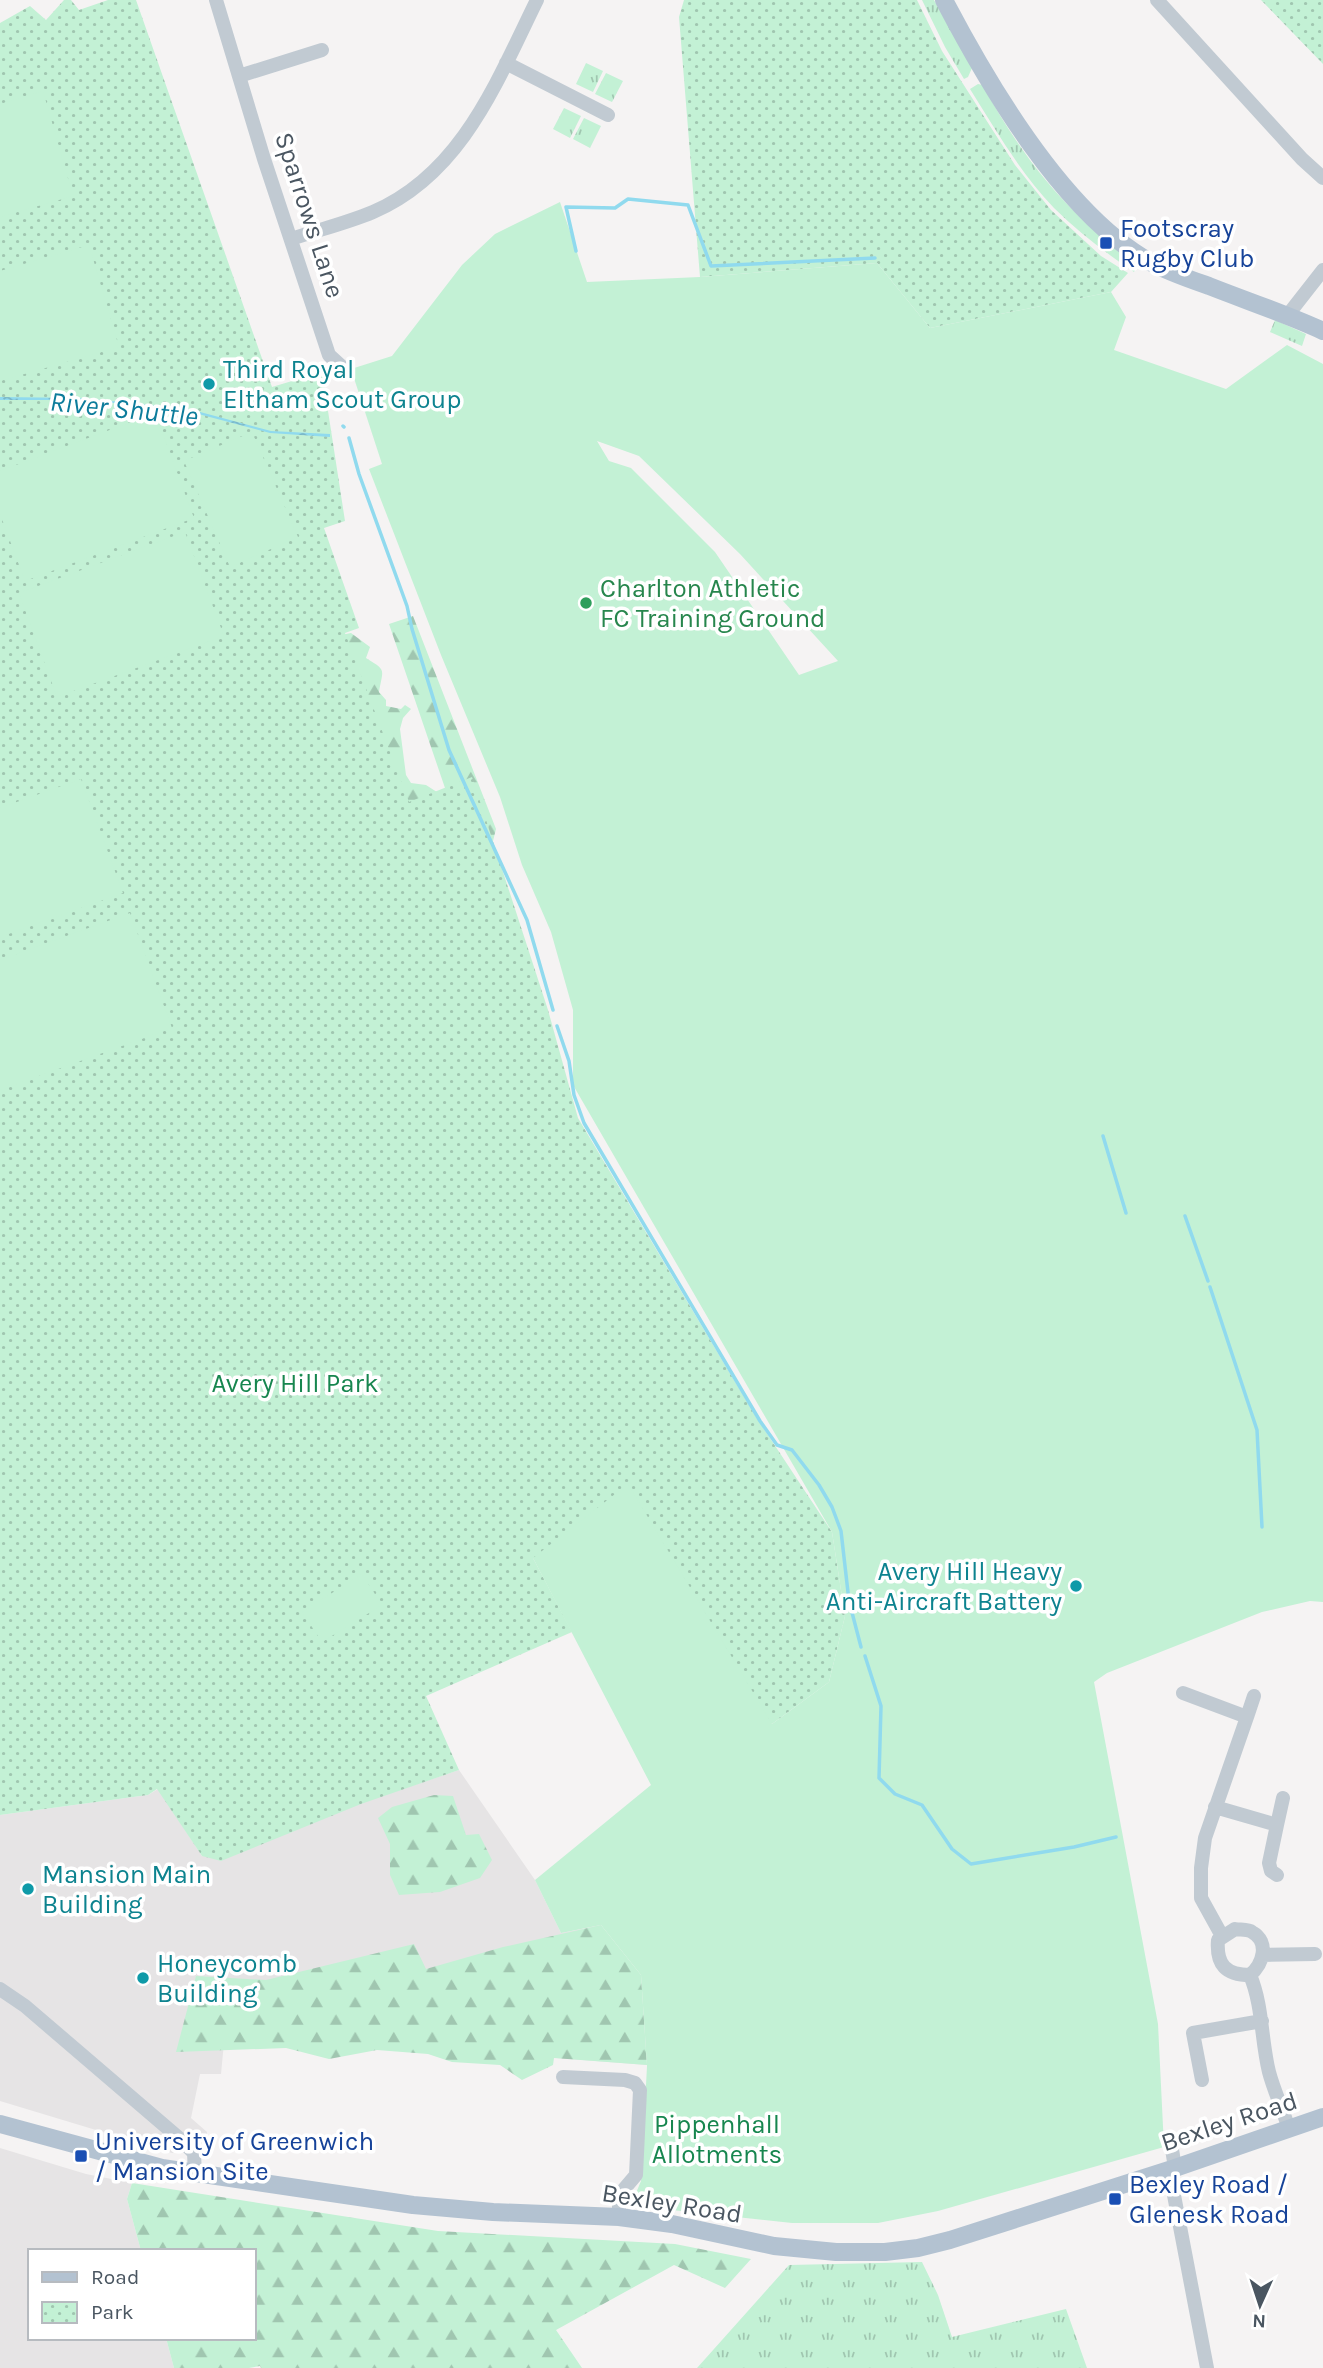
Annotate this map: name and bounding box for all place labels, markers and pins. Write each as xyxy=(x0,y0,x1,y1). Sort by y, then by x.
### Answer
place label: Footscray Rugby Club xyxy=(1120,213,1254,274)
marker: Footscray Rugby Club xyxy=(1098,235,1114,251)
place label: Third Royal Eltham Scout Group xyxy=(223,354,462,415)
marker: Third Royal Eltham Scout Group xyxy=(201,376,217,392)
place label: Charlton Athletic FC Training Ground xyxy=(600,573,826,634)
marker: Charlton Athletic FC Training Ground xyxy=(578,595,594,611)
place label: Avery Hill Heavy Anti-Aircraft Battery xyxy=(826,1556,1062,1617)
marker: Avery Hill Heavy Anti-Aircraft Battery xyxy=(1068,1578,1084,1594)
place label: Mansion Main Building xyxy=(42,1859,211,1920)
marker: Mansion Main Building xyxy=(20,1881,36,1897)
place label: Honeycomb Building xyxy=(157,1948,297,2009)
marker: Honeycomb Building xyxy=(135,1970,151,1986)
place label: University of Greenwich / Mansion Site xyxy=(95,2126,374,2187)
marker: University of Greenwich / Mansion Site xyxy=(73,2148,89,2164)
place label: Bexley Road / Glenesk Road xyxy=(1129,2169,1290,2230)
marker: Bexley Road / Glenesk Road xyxy=(1107,2191,1123,2207)

